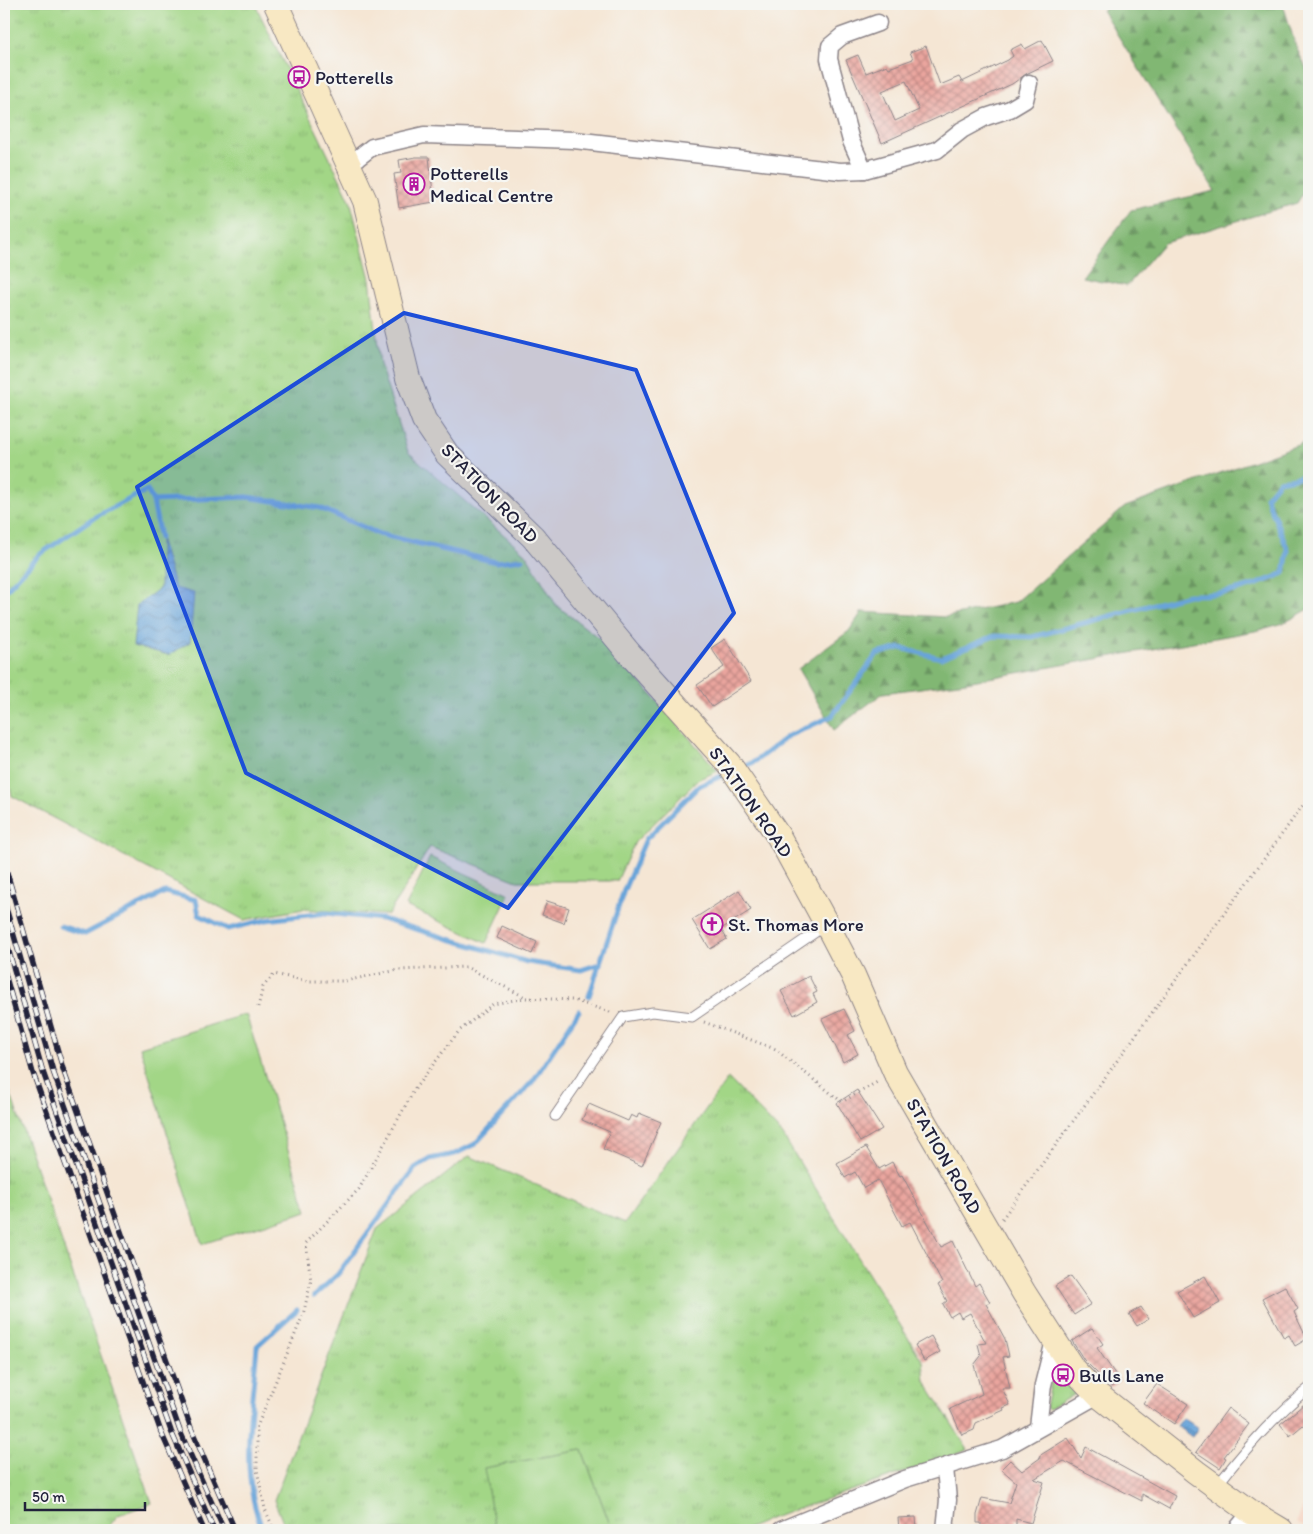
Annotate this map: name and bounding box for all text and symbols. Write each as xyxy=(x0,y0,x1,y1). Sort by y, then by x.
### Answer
bus stop icon: Potterells xyxy=(287,65,311,89)
place label: Potterells xyxy=(315,66,393,89)
place label: Potterells Medical Centre xyxy=(430,162,553,207)
building icon: Potterells Medical Centre xyxy=(402,172,426,196)
street label: STATION ROAD xyxy=(437,438,543,548)
street label: STATION ROAD xyxy=(704,742,798,862)
church icon: St. Thomas More xyxy=(700,912,724,936)
place label: St. Thomas More xyxy=(728,913,864,936)
street label: STATION ROAD xyxy=(901,1094,987,1218)
bus stop icon: Bulls Lane xyxy=(1051,1363,1075,1387)
place label: Bulls Lane xyxy=(1079,1364,1164,1387)
scale bar xyxy=(25,1479,145,1511)
text: 50 m xyxy=(32,1488,65,1506)

